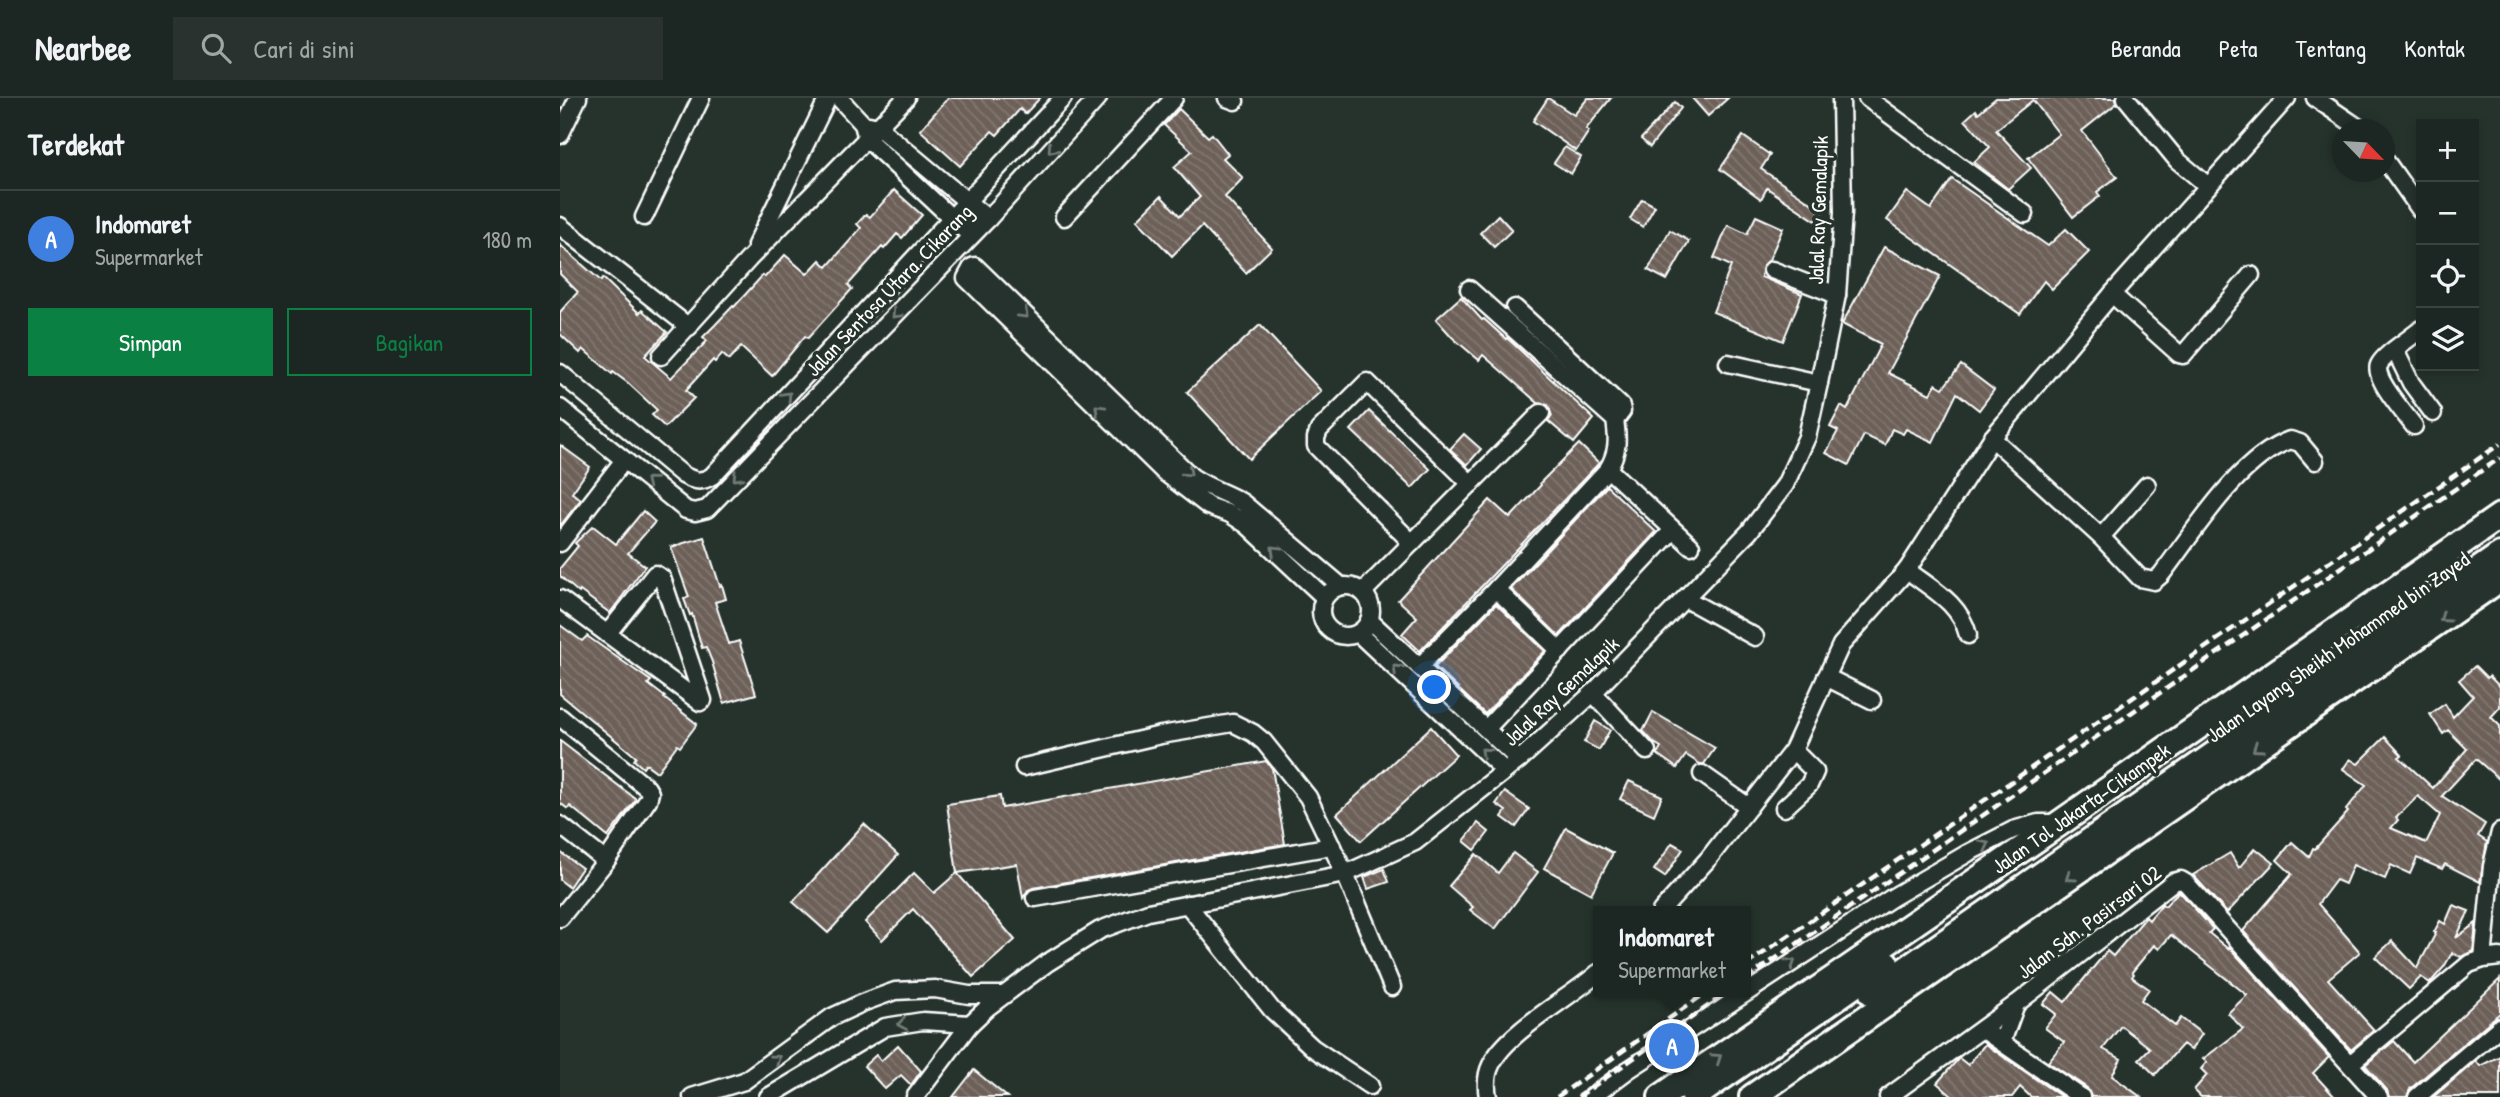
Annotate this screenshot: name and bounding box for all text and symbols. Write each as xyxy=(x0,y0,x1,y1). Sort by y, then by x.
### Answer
search box xyxy=(173,17,663,80)
text: Nearbee xyxy=(35,26,131,70)
icon: search xyxy=(197,29,235,67)
text: Cari di sini xyxy=(253,31,355,66)
text: Beranda xyxy=(2111,32,2181,64)
text: Peta xyxy=(2219,32,2257,64)
text: Tentang xyxy=(2295,32,2366,64)
text: Kontak xyxy=(2404,32,2465,64)
north arrow xyxy=(2332,119,2395,182)
map controls xyxy=(2416,119,2479,371)
button: + xyxy=(2416,119,2479,182)
text: Terdekat xyxy=(28,124,124,164)
street label: Jalal Ray Gemalapik xyxy=(1801,135,1835,285)
one-way arrow xyxy=(1048,140,1060,153)
button: − xyxy=(2416,182,2479,245)
street label: Jalan Sentosa Utara. Cikarang xyxy=(799,197,979,383)
text: Indomaret xyxy=(95,206,191,241)
text: A xyxy=(45,224,57,255)
text: 180 m xyxy=(482,224,532,255)
text: Supermarket xyxy=(95,241,203,272)
button: locate xyxy=(2416,245,2479,308)
one-way arrow xyxy=(1016,305,1029,318)
one-way arrow xyxy=(891,306,904,319)
button: Simpan xyxy=(28,308,273,376)
button: Bagikan xyxy=(287,308,532,376)
button: layers xyxy=(2416,308,2479,371)
one-way arrow xyxy=(778,391,791,404)
one-way arrow xyxy=(1095,404,1108,417)
one-way arrow xyxy=(1180,464,1193,476)
one-way arrow xyxy=(733,469,746,482)
one-way arrow xyxy=(645,477,658,489)
street label: Jalan Layang Sheikh Mohammed bin Zayed xyxy=(2201,545,2475,749)
one-way arrow xyxy=(1270,546,1283,559)
one-way arrow xyxy=(2439,610,2452,622)
street label: Jalal Ray Gemalapik xyxy=(1497,629,1626,752)
one-way arrow xyxy=(1392,665,1405,678)
your location xyxy=(1417,670,1451,704)
street label: Jalan Tol Jakarta–Cikampek xyxy=(1986,735,2176,881)
one-way arrow xyxy=(2252,740,2265,752)
one-way arrow xyxy=(1480,748,1493,760)
one-way arrow xyxy=(1978,839,1990,853)
street label: Jalan Sdn. Pasirsari 02 xyxy=(2011,858,2167,986)
one-way arrow xyxy=(2065,869,2078,881)
popup xyxy=(1593,906,1751,997)
text: Indomaret xyxy=(1618,919,1714,954)
text: Supermarket xyxy=(1618,954,1726,985)
one-way arrow xyxy=(1783,959,1796,972)
one-way arrow xyxy=(896,1016,908,1031)
pin: A xyxy=(1649,1020,1695,1072)
one-way arrow xyxy=(1709,1054,1722,1067)
one-way arrow xyxy=(768,1055,781,1067)

